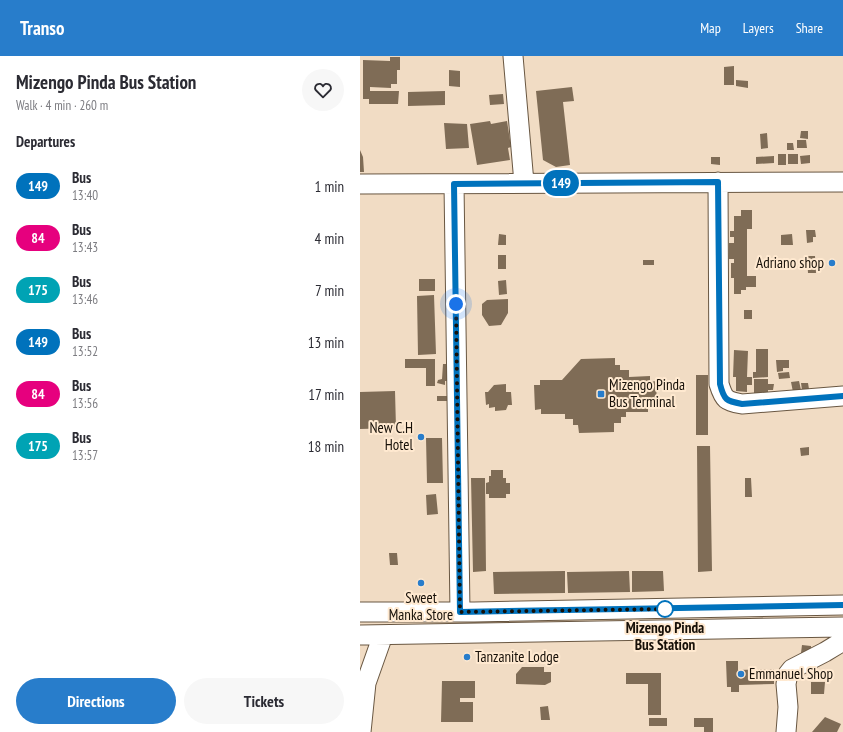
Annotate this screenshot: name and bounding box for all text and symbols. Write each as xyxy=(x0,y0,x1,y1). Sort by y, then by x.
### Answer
text: Transo xyxy=(20,16,64,40)
text: Map xyxy=(700,19,721,37)
text: Layers xyxy=(743,19,774,37)
text: Share xyxy=(796,19,823,37)
button: heart xyxy=(302,69,344,111)
text: Mizengo Pinda Bus Station xyxy=(16,70,196,94)
text: Walk · 4 min · 260 m xyxy=(16,97,108,114)
text: Departures xyxy=(16,132,75,151)
text: Bus xyxy=(72,168,91,187)
line badge: 149 xyxy=(538,170,584,196)
text: 149 xyxy=(551,174,571,192)
text: 149 xyxy=(28,177,48,195)
text: 1 min xyxy=(314,177,344,196)
text: 13:40 xyxy=(72,187,98,204)
text: Bus xyxy=(72,220,91,239)
text: 84 xyxy=(31,229,45,247)
text: 4 min xyxy=(314,229,344,248)
text: 13:43 xyxy=(72,239,98,256)
place label: Adriano shop xyxy=(756,253,824,272)
marker: Adriano shop xyxy=(827,258,837,268)
text: Bus xyxy=(72,272,91,291)
text: 175 xyxy=(28,281,48,299)
text: 7 min xyxy=(315,281,344,300)
text: 13:46 xyxy=(72,291,98,308)
your location xyxy=(446,294,466,314)
text: Bus xyxy=(72,324,91,343)
text: 149 xyxy=(28,333,48,351)
text: 13 min xyxy=(308,333,344,352)
text: 13:52 xyxy=(72,343,98,360)
place label: Mizengo Pinda Bus Terminal xyxy=(609,375,685,411)
text: Bus xyxy=(72,376,91,395)
text: 84 xyxy=(31,385,45,403)
text: 17 min xyxy=(308,385,344,404)
marker: Mizengo Pinda Bus Terminal xyxy=(596,389,606,399)
text: 13:56 xyxy=(72,395,98,412)
place label: New C.H Hotel xyxy=(370,418,414,454)
text: Bus xyxy=(72,428,91,447)
marker: New C.H Hotel xyxy=(416,432,426,442)
text: 175 xyxy=(28,437,48,455)
text: 18 min xyxy=(308,437,344,456)
text: 13:57 xyxy=(72,447,98,464)
marker: Sweet Manka Store xyxy=(416,578,426,588)
place label: Sweet Manka Store xyxy=(389,588,453,624)
marker: Mizengo Pinda Bus Station xyxy=(656,600,674,618)
place label: Mizengo Pinda Bus Station xyxy=(626,618,704,654)
place label: Tanzanite Lodge xyxy=(475,647,559,666)
marker: Tanzanite Lodge xyxy=(462,652,472,662)
place label: Emmanuel Shop xyxy=(749,664,833,683)
marker: Emmanuel Shop xyxy=(736,669,746,679)
button: Directions xyxy=(16,678,176,724)
button: Tickets xyxy=(184,678,344,724)

